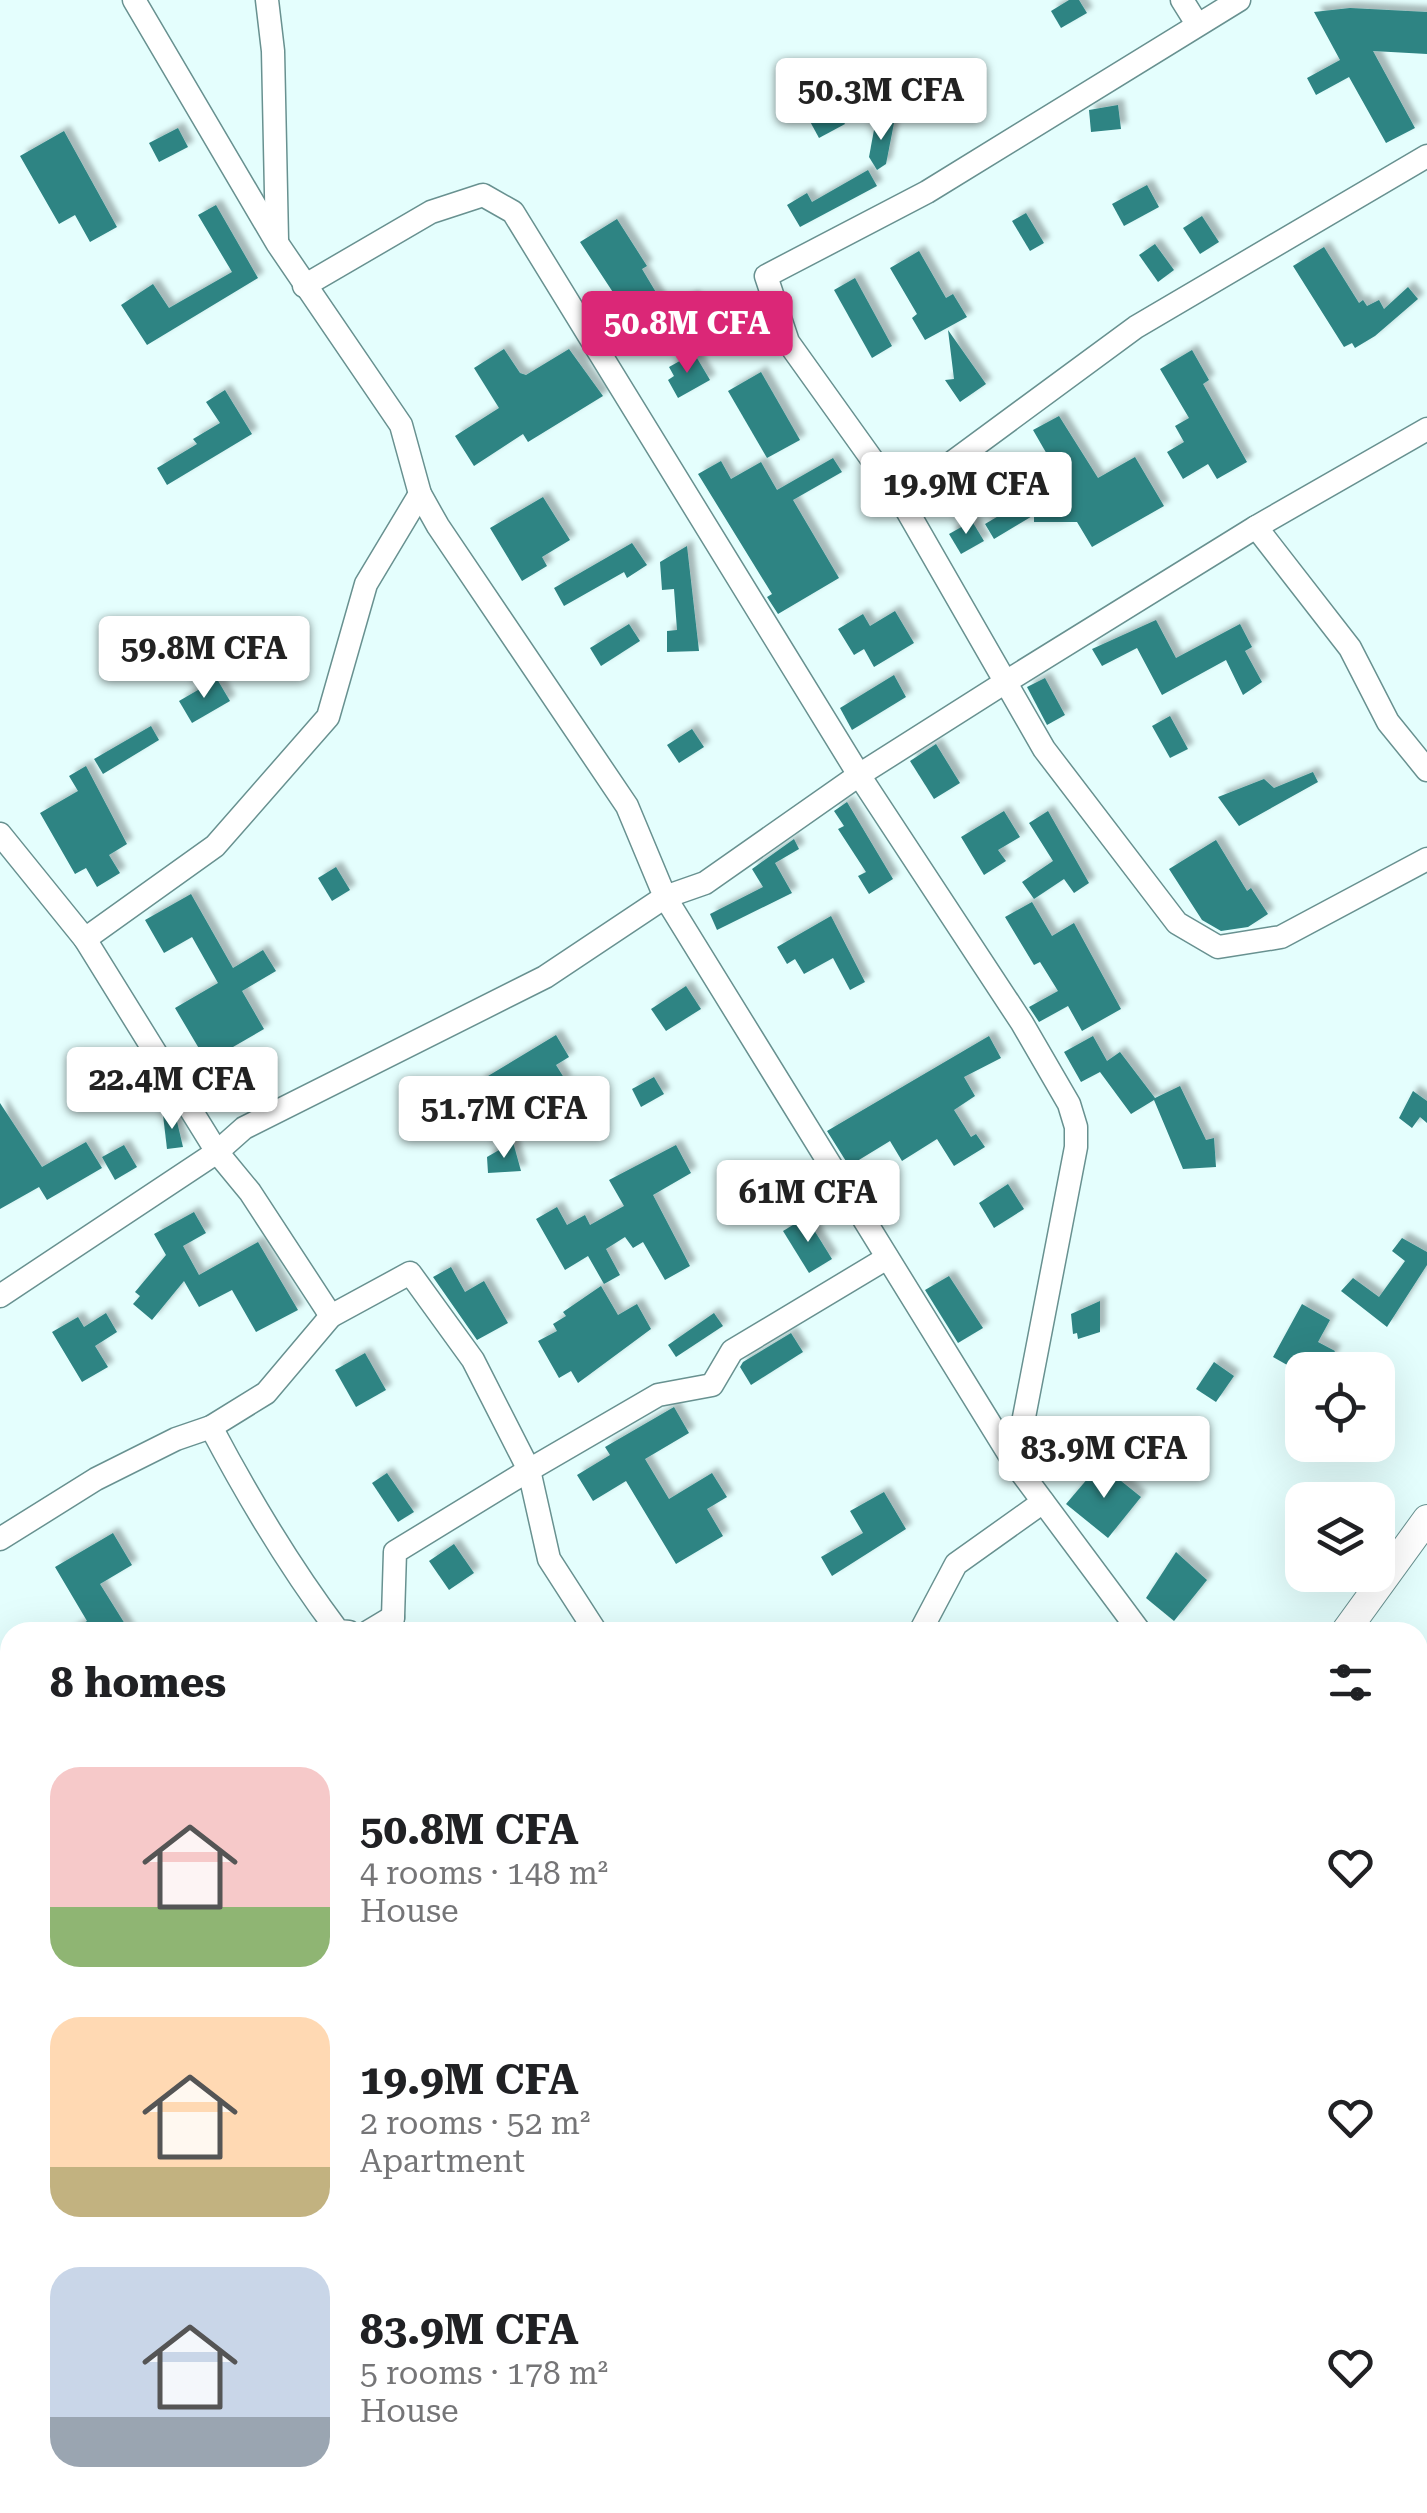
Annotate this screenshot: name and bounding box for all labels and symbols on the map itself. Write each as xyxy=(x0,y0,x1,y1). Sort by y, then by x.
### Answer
pin: 50.3M CFA xyxy=(767,58,995,143)
pin: 50.8M CFA xyxy=(573,291,801,376)
pin: 19.9M CFA xyxy=(852,452,1080,537)
pin: 59.8M CFA xyxy=(90,616,318,701)
pin: 22.4M CFA xyxy=(58,1047,286,1132)
pin: 51.7M CFA xyxy=(390,1076,618,1161)
pin: 61M CFA xyxy=(716,1160,900,1245)
pin: 83.9M CFA xyxy=(990,1416,1218,1501)

